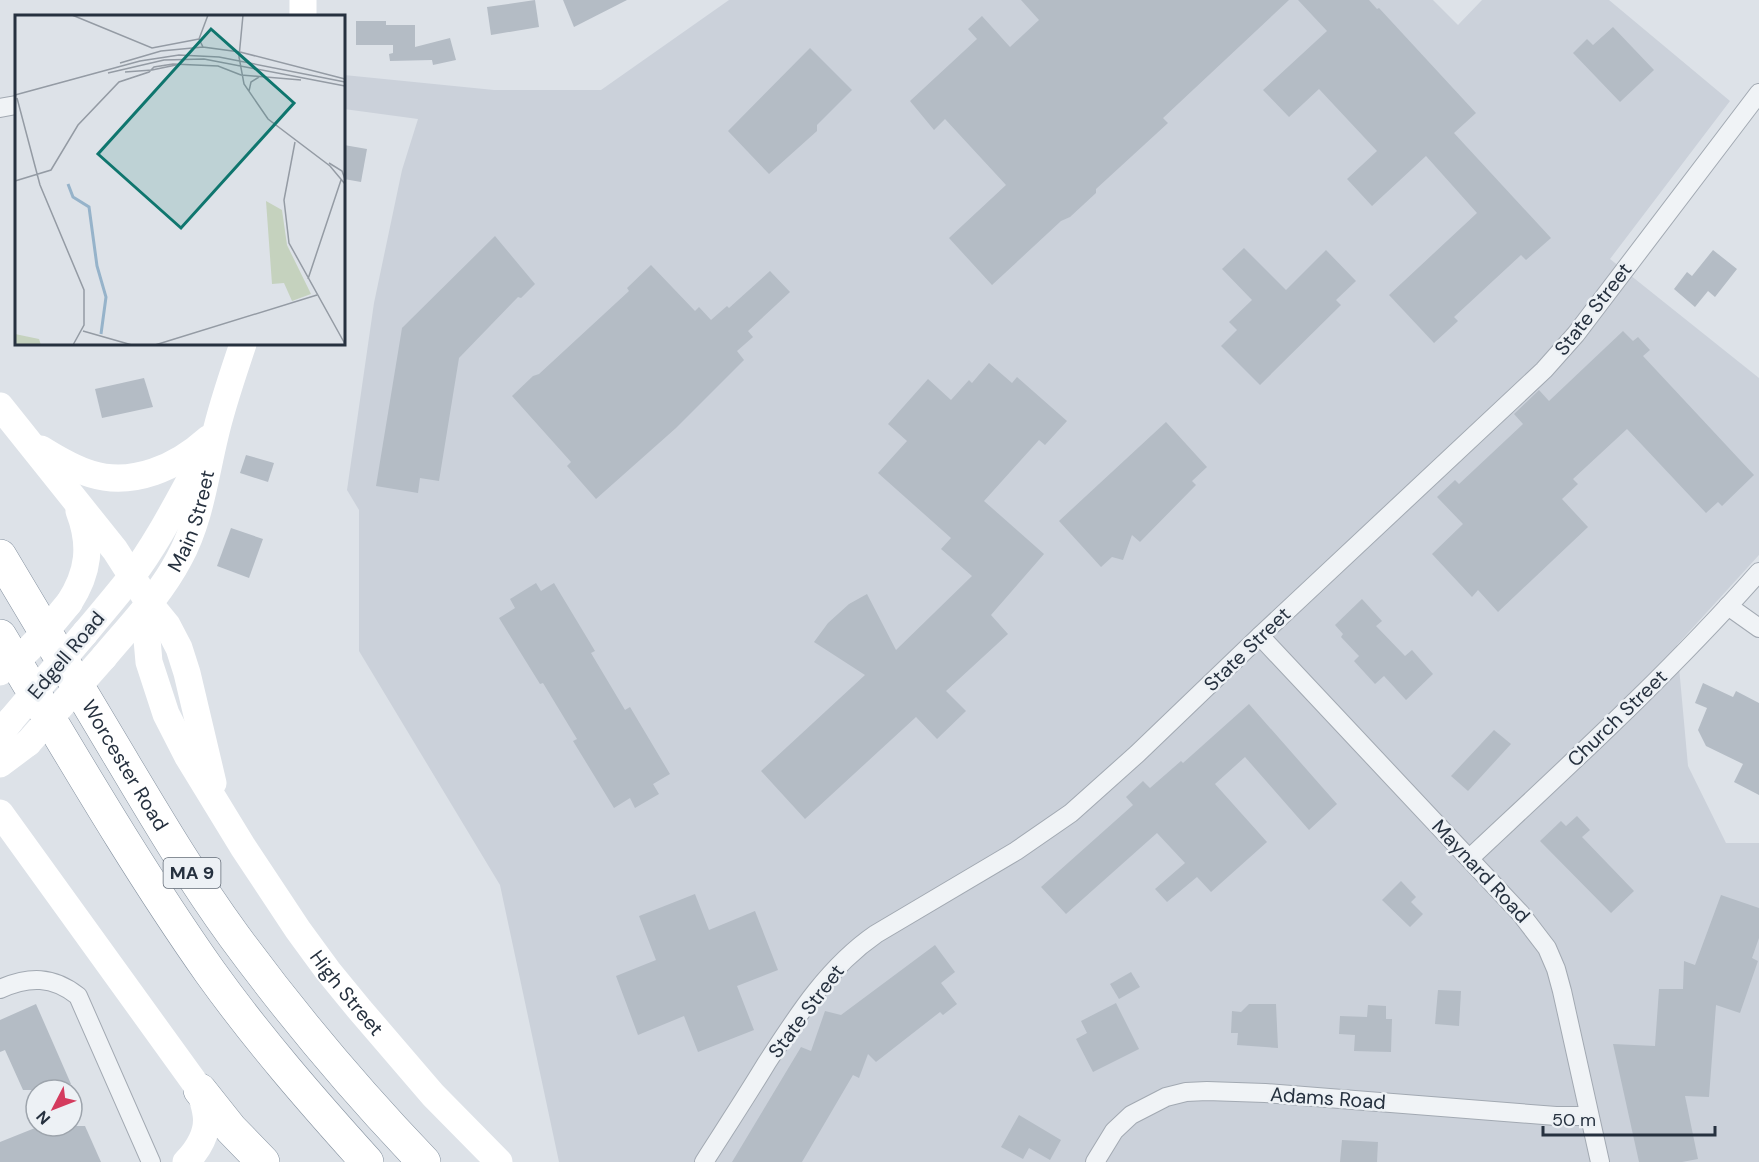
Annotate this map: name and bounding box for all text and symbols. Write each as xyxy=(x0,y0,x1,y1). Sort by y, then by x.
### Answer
inset map xyxy=(15,15,345,345)
street label: State Street xyxy=(1549,257,1637,361)
street label: Main Street xyxy=(162,467,220,576)
street label: State Street xyxy=(1198,601,1296,697)
street label: Edgell Road xyxy=(22,606,110,704)
street label: Church Street xyxy=(1561,664,1673,772)
street label: Worcester Road xyxy=(76,695,174,836)
street label: Maynard Road xyxy=(1426,814,1536,928)
road number: MA 9 xyxy=(164,858,220,888)
street label: High Street xyxy=(304,945,389,1041)
street label: State Street xyxy=(762,959,850,1063)
north arrow xyxy=(24,1078,84,1138)
street label: Adams Road xyxy=(1269,1081,1387,1115)
scale bar xyxy=(1543,1099,1716,1137)
text: N xyxy=(32,1106,55,1129)
text: 50 m xyxy=(1552,1108,1596,1132)

